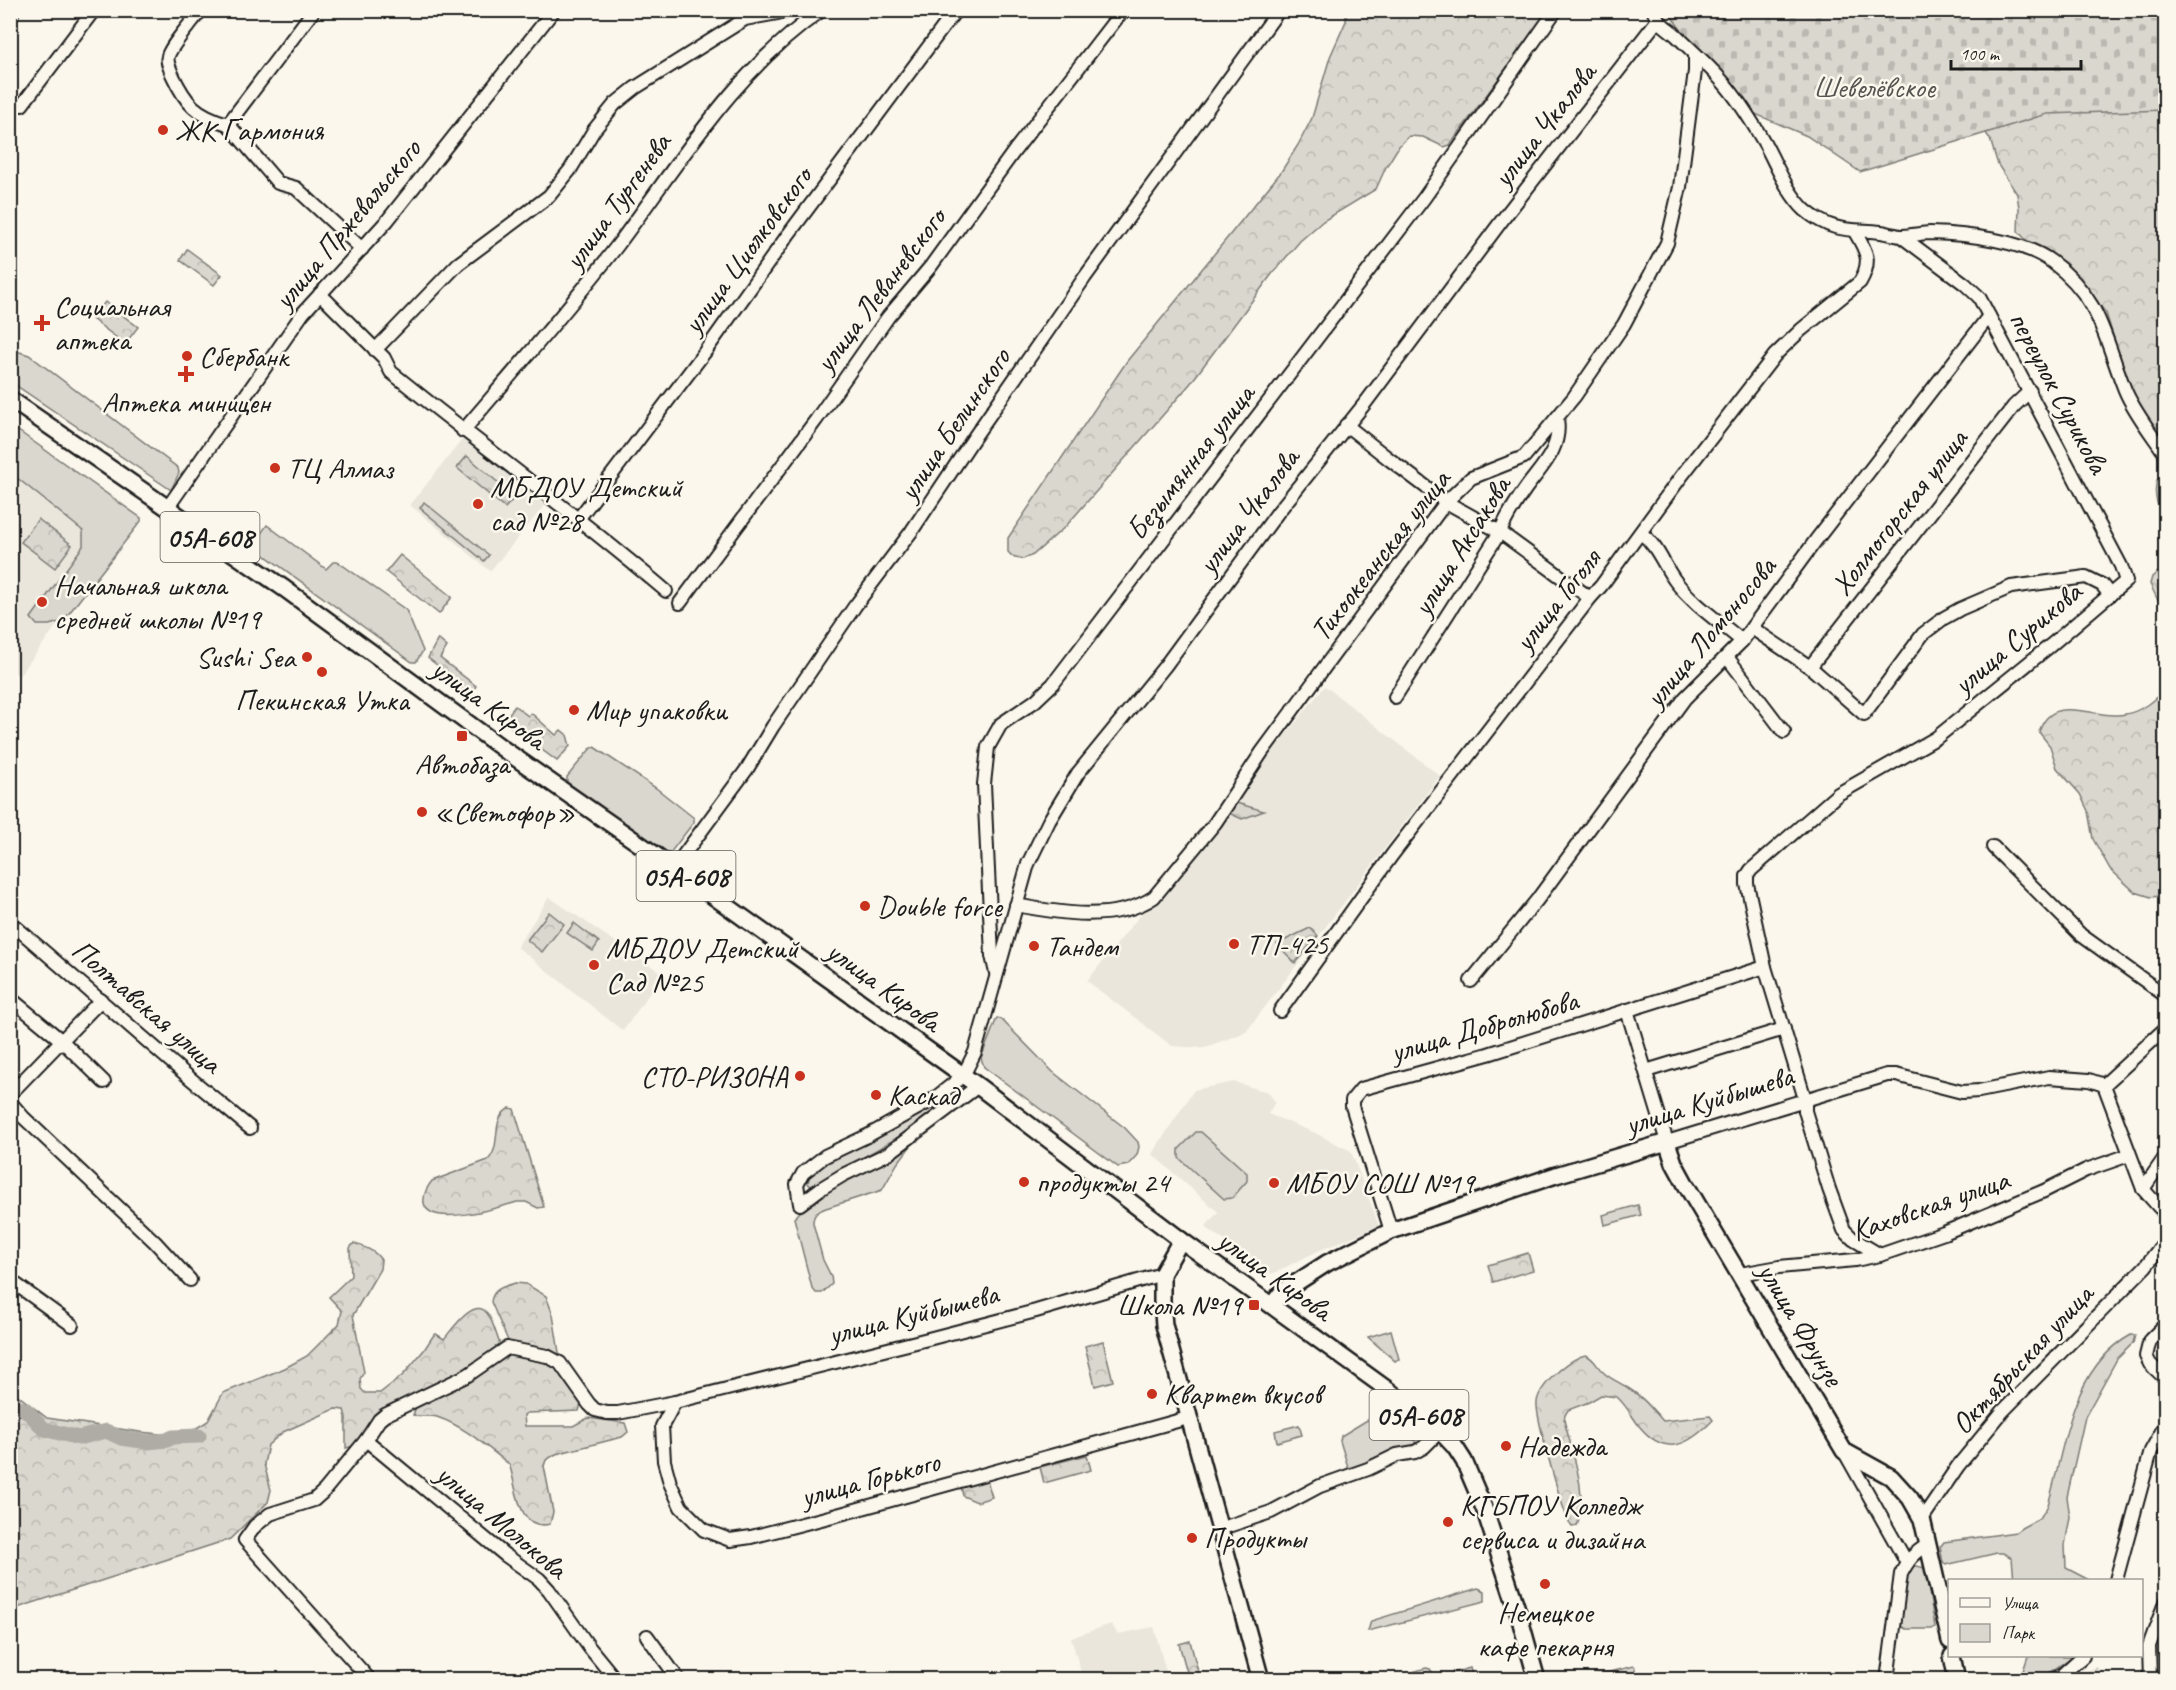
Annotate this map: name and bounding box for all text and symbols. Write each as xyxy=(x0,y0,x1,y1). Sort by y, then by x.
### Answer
scale bar xyxy=(1951,33,2082,71)
text: 100 m xyxy=(1960,43,2001,65)
street label: улица Чкалова xyxy=(1482,53,1606,196)
park label: Шевелёвское xyxy=(1813,68,1937,106)
place label: ЖК Гармония xyxy=(175,111,324,149)
marker: ЖК Гармония xyxy=(156,123,170,137)
street label: улица Тургенева xyxy=(554,124,680,278)
street label: улица Пржевальского xyxy=(263,130,430,318)
street label: улица Циолковского xyxy=(672,156,822,343)
street label: улица Леваневского xyxy=(805,198,956,381)
place label: Социальная аптека xyxy=(54,287,172,359)
street label: переулок Сурикова xyxy=(2000,304,2119,482)
marker: Социальная аптека xyxy=(35,316,49,330)
place label: Сбербанк xyxy=(199,337,290,375)
street label: улица Белинского xyxy=(888,339,1020,509)
marker: Сбербанк xyxy=(180,349,194,363)
marker: Аптека миницен xyxy=(179,367,193,381)
street label: Безымянная улица xyxy=(1117,374,1264,547)
place label: Аптека миницен xyxy=(102,383,272,421)
street label: Холмогорская улица xyxy=(1822,420,1977,603)
street label: улица Чкалова xyxy=(1187,439,1309,583)
place label: ТЦ Алмаз xyxy=(287,449,395,487)
street label: Тихоокеанская улица xyxy=(1301,460,1460,648)
marker: ТЦ Алмаз xyxy=(268,461,282,475)
street label: улица Аксакова xyxy=(1402,467,1520,624)
place label: МБДОУ Детский сад №28 xyxy=(490,468,684,540)
marker: МБДОУ Детский сад №28 xyxy=(471,497,485,511)
road number: 05А-608 xyxy=(160,512,260,562)
street label: улица Гоголя xyxy=(1504,539,1611,661)
street label: улица Ломоносова xyxy=(1635,547,1785,717)
place label: Начальная школа средней школы №19 xyxy=(54,566,263,638)
street label: улица Сурикова xyxy=(1943,572,2091,704)
marker: Начальная школа средней школы №19 xyxy=(35,595,49,609)
place label: Sushi Sea xyxy=(196,638,297,676)
street label: улица Кирова xyxy=(423,649,556,760)
marker: Sushi Sea xyxy=(300,650,314,664)
marker: Пекинская Утка xyxy=(315,665,329,679)
place label: Пекинская Утка xyxy=(235,681,411,719)
place label: Мир упаковки xyxy=(586,691,729,729)
marker: Мир упаковки xyxy=(567,703,581,717)
marker: Автобаза xyxy=(455,729,469,743)
place label: Автобаза xyxy=(415,745,512,783)
place label: «Светофор» xyxy=(434,793,575,831)
marker: «Светофор» xyxy=(415,805,429,819)
road number: 05А-608 xyxy=(636,851,736,901)
place label: Double force xyxy=(877,887,1004,925)
marker: Double force xyxy=(858,899,872,913)
place label: ТП-425 xyxy=(1246,925,1330,963)
place label: Тандем xyxy=(1046,927,1120,965)
place label: МБДОУ Детский Сад №25 xyxy=(606,929,800,1001)
street label: Полтавская улица xyxy=(64,931,231,1083)
street label: улица Кирова xyxy=(818,931,951,1042)
marker: ТП-425 xyxy=(1227,937,1241,951)
marker: Тандем xyxy=(1027,939,1041,953)
marker: МБДОУ Детский Сад №25 xyxy=(587,958,601,972)
street label: улица Добролюбова xyxy=(1384,981,1584,1071)
street label: улица Куйбышева xyxy=(1619,1056,1799,1144)
place label: СТО-РИЗОНА xyxy=(641,1057,789,1095)
marker: СТО-РИЗОНА xyxy=(793,1069,807,1083)
place label: Каскад xyxy=(888,1076,961,1114)
marker: Каскад xyxy=(869,1088,883,1102)
street label: Каховская улица xyxy=(1846,1160,2016,1250)
place label: продукты 24 xyxy=(1036,1163,1172,1201)
place label: МБОУ СОШ №19 xyxy=(1286,1164,1477,1202)
marker: продукты 24 xyxy=(1017,1175,1031,1189)
marker: МБОУ СОШ №19 xyxy=(1267,1176,1281,1190)
street label: улица Кирова xyxy=(1209,1220,1342,1331)
street label: улица Фрунзе xyxy=(1748,1254,1854,1395)
street label: улица Куйбышева xyxy=(822,1274,1004,1354)
street label: Октябрьская улица xyxy=(1943,1274,2103,1442)
place label: Школа №19 xyxy=(1117,1286,1244,1324)
marker: Школа №19 xyxy=(1247,1298,1261,1312)
place label: Квартет вкусов xyxy=(1164,1375,1327,1413)
marker: Квартет вкусов xyxy=(1145,1387,1159,1401)
road number: 05А-608 xyxy=(1370,1390,1468,1440)
place label: Надежда xyxy=(1518,1427,1609,1465)
marker: Надежда xyxy=(1499,1439,1513,1453)
street label: улица Горького xyxy=(794,1442,945,1516)
street label: улица Молокова xyxy=(427,1454,577,1588)
place label: КГБПОУ Колледж сервиса и дизайна xyxy=(1460,1486,1646,1558)
marker: КГБПОУ Колледж сервиса и дизайна xyxy=(1441,1515,1455,1529)
place label: Продукты xyxy=(1204,1519,1308,1557)
marker: Продукты xyxy=(1185,1531,1199,1545)
marker: Немецкое кафе пекарня xyxy=(1538,1577,1552,1591)
legend xyxy=(1948,1579,2143,1657)
text: Улица xyxy=(2002,1592,2039,1614)
place label: Немецкое кафе пекарня xyxy=(1478,1593,1615,1665)
text: Парк xyxy=(2002,1622,2036,1644)

